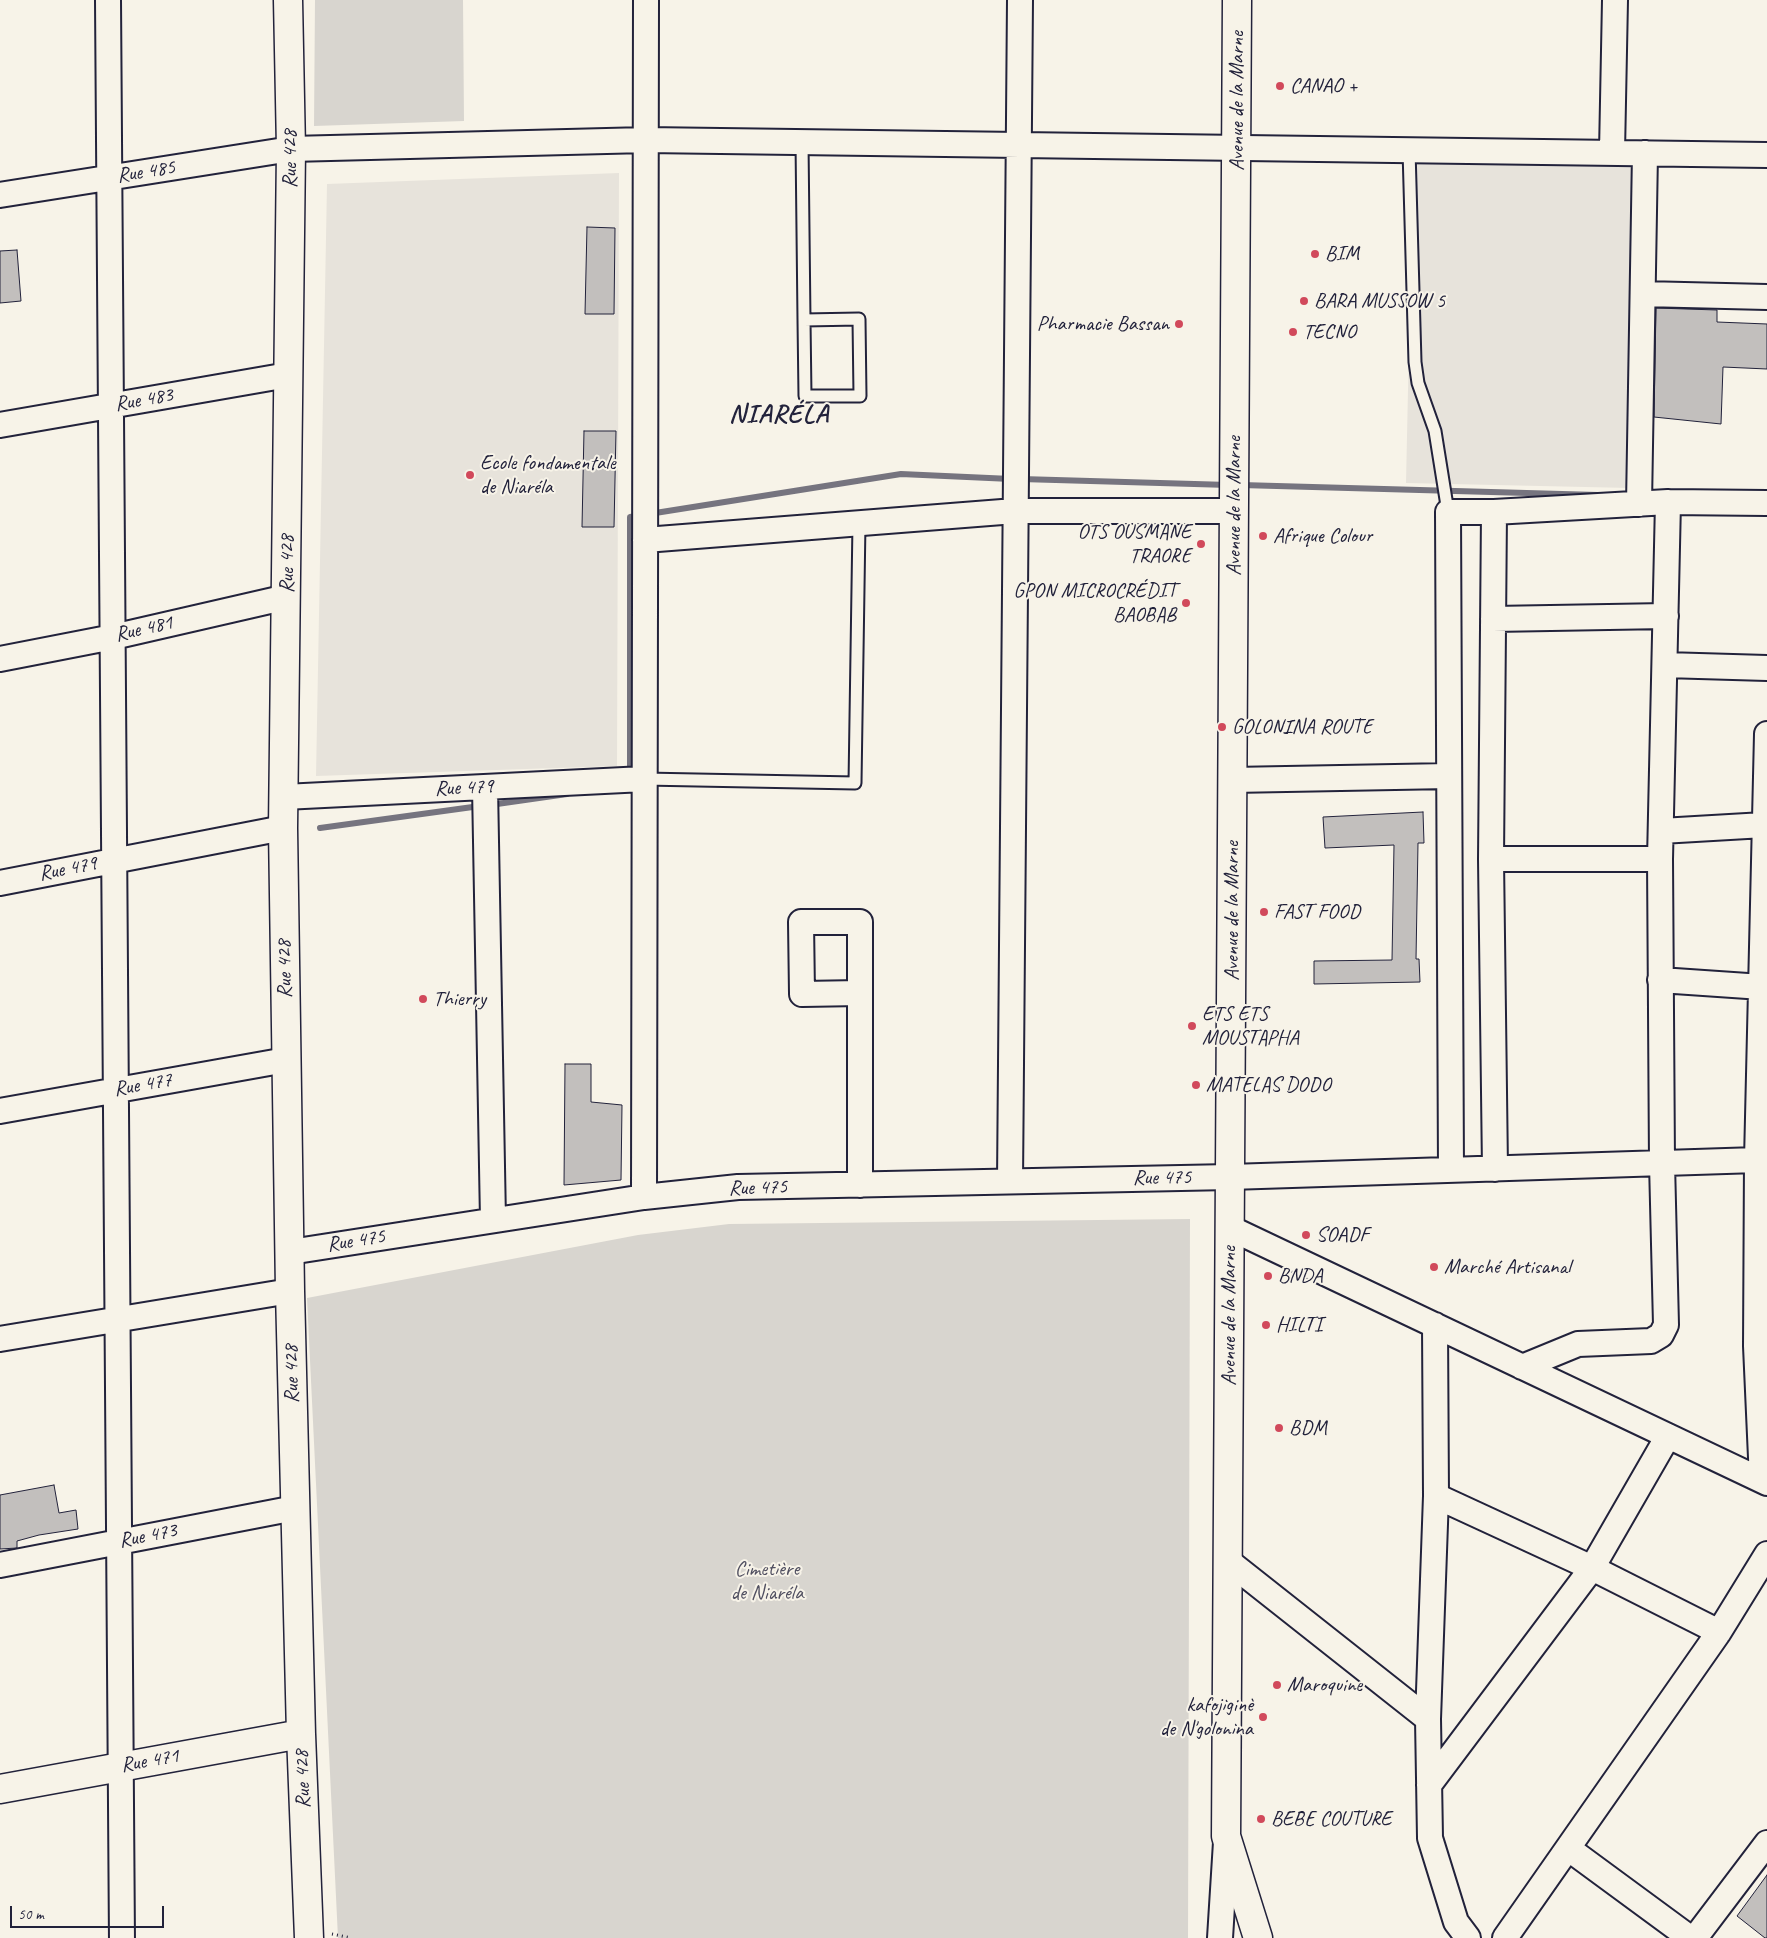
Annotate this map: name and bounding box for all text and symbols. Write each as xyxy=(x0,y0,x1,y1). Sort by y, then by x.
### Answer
street label: Avenue de la Marne xyxy=(1224,31,1250,171)
place label: CANAO + xyxy=(1290,73,1357,99)
marker: CANAO + xyxy=(1274,80,1286,92)
street label: Rue 428 xyxy=(277,130,303,188)
street label: Rue 485 xyxy=(115,155,177,189)
place label: BIM xyxy=(1325,241,1359,267)
marker: BIM xyxy=(1309,248,1321,260)
place label: BARA MUSSOW 5 xyxy=(1314,288,1445,314)
marker: BARA MUSSOW 5 xyxy=(1298,295,1310,307)
place label: Pharmacie Bassan xyxy=(1037,311,1169,337)
marker: Pharmacie Bassan xyxy=(1173,318,1185,330)
place label: TECNO xyxy=(1303,319,1356,345)
marker: TECNO xyxy=(1287,326,1299,338)
street label: Rue 483 xyxy=(113,382,175,418)
district label: NIARÉLA xyxy=(729,399,829,431)
street label: Avenue de la Marne xyxy=(1221,436,1247,576)
place label: Ecole fondamentale de Niaréla xyxy=(480,450,616,500)
marker: Ecole fondamentale de Niaréla xyxy=(464,469,476,481)
place label: OTS OUSMANE TRAORE xyxy=(1078,519,1191,569)
place label: Afrique Colour xyxy=(1273,523,1372,549)
marker: Afrique Colour xyxy=(1257,530,1269,542)
street label: Rue 428 xyxy=(274,535,300,593)
marker: OTS OUSMANE TRAORE xyxy=(1195,538,1207,550)
place label: GPON MICROCRÉDIT BAOBAB xyxy=(1013,578,1176,628)
marker: GPON MICROCRÉDIT BAOBAB xyxy=(1180,597,1192,609)
street label: Rue 481 xyxy=(113,610,175,648)
place label: GOLONINA ROUTE xyxy=(1232,714,1372,740)
marker: GOLONINA ROUTE xyxy=(1216,721,1228,733)
street label: Rue 479 xyxy=(434,774,494,802)
street label: Avenue de la Marne xyxy=(1219,841,1245,981)
street label: Rue 479 xyxy=(37,851,99,887)
place label: FAST FOOD xyxy=(1274,899,1360,925)
marker: FAST FOOD xyxy=(1258,906,1270,918)
street label: Rue 428 xyxy=(272,939,298,999)
place label: Thierry xyxy=(433,986,486,1012)
marker: Thierry xyxy=(417,993,429,1005)
place label: ETS ETS MOUSTAPHA xyxy=(1202,1001,1299,1051)
marker: ETS ETS MOUSTAPHA xyxy=(1186,1020,1198,1032)
street label: Rue 477 xyxy=(112,1067,174,1103)
place label: MATELAS DODO xyxy=(1206,1072,1331,1098)
marker: MATELAS DODO xyxy=(1190,1079,1202,1091)
street label: Rue 475 xyxy=(1132,1165,1192,1191)
street label: Rue 475 xyxy=(728,1174,788,1202)
place label: SOADF xyxy=(1316,1222,1369,1248)
street label: Rue 475 xyxy=(325,1224,387,1258)
marker: SOADF xyxy=(1300,1229,1312,1241)
street label: Avenue de la Marne xyxy=(1216,1246,1242,1386)
place label: Marché Artisanal xyxy=(1444,1254,1571,1280)
marker: Marché Artisanal xyxy=(1428,1261,1440,1273)
place label: BNDA xyxy=(1278,1263,1323,1289)
marker: BNDA xyxy=(1262,1270,1274,1282)
place label: HILTI xyxy=(1276,1312,1322,1338)
marker: HILTI xyxy=(1260,1319,1272,1331)
street label: Rue 428 xyxy=(279,1344,305,1404)
place label: BDM xyxy=(1289,1415,1327,1441)
marker: BDM xyxy=(1273,1422,1285,1434)
street label: Rue 473 xyxy=(117,1518,179,1554)
park label: Cimetière de Niaréla xyxy=(731,1556,803,1606)
place label: Maroquine xyxy=(1287,1672,1362,1698)
marker: Maroquine xyxy=(1271,1679,1283,1691)
place label: kafojiginè de N'golonina xyxy=(1160,1692,1253,1742)
marker: kafojiginè de N'golonina xyxy=(1257,1711,1269,1723)
street label: Rue 471 xyxy=(119,1743,181,1779)
street label: Rue 428 xyxy=(289,1749,317,1809)
place label: BEBE COUTURE xyxy=(1271,1806,1391,1832)
marker: BEBE COUTURE xyxy=(1255,1813,1267,1825)
scale bar xyxy=(12,1896,166,1928)
text: 50 m xyxy=(18,1905,44,1924)

